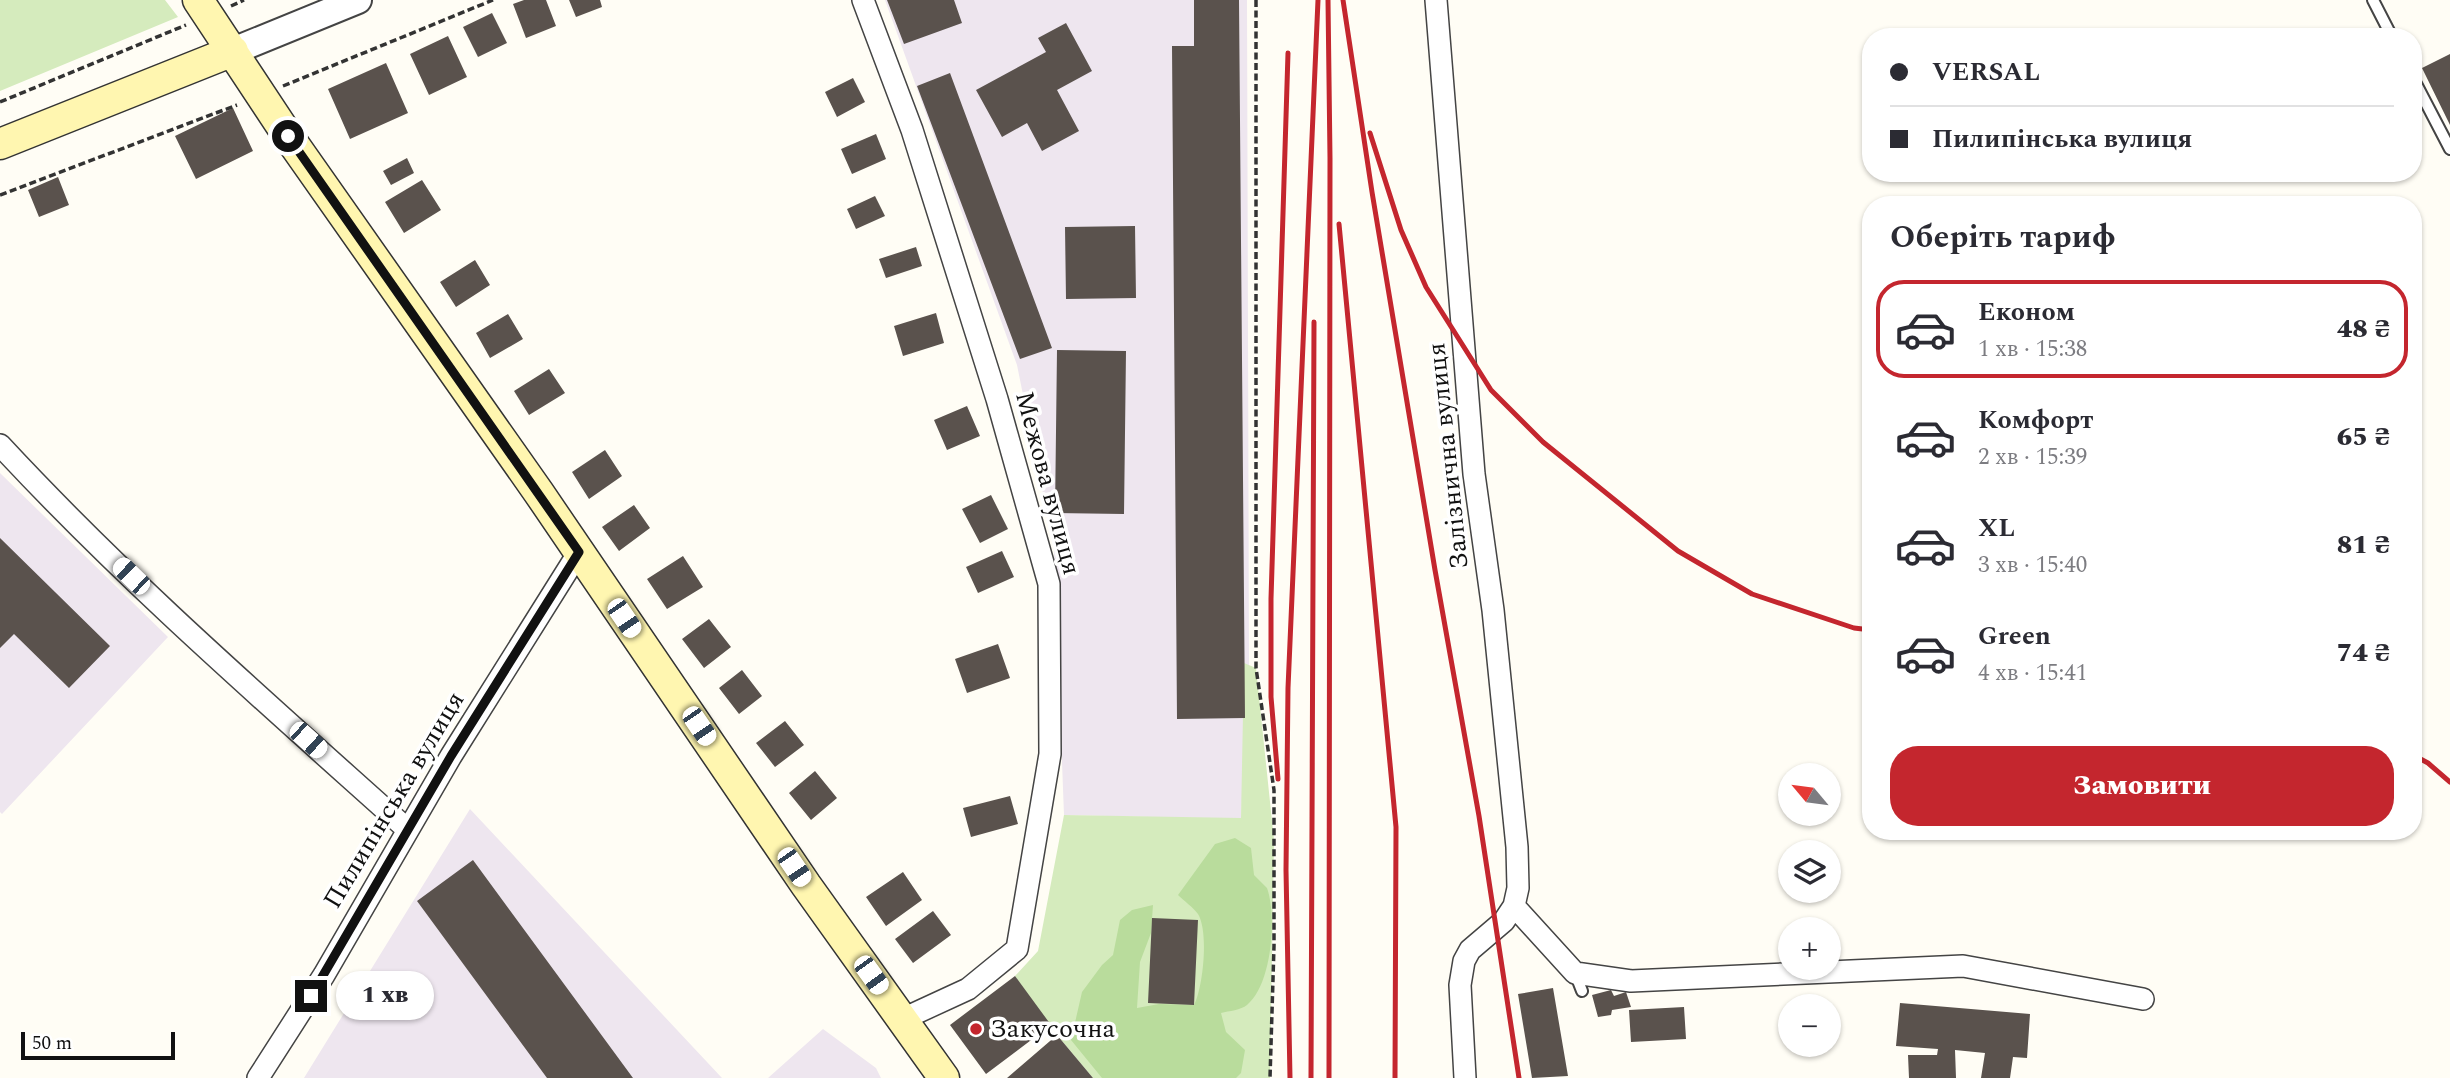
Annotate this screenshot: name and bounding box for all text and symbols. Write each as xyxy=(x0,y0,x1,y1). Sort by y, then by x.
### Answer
text: VERSAL xyxy=(1932,52,2040,92)
text: Пилипінська вулиця xyxy=(1932,119,2192,159)
route start xyxy=(272,120,304,152)
text: Оберіть тариф xyxy=(1890,213,2116,262)
text: Економ xyxy=(1978,292,2075,332)
icon: car xyxy=(1894,298,1957,361)
text: 48 ₴ xyxy=(2337,309,2390,349)
text: 1 хв · 15:38 xyxy=(1978,332,2087,367)
street label: Залізнична вулиця xyxy=(1416,341,1480,571)
street label: Межова вулиця xyxy=(1004,387,1092,579)
text: Комфорт xyxy=(1978,400,2093,440)
icon: car xyxy=(1894,406,1957,469)
text: 65 ₴ xyxy=(2337,417,2390,457)
text: 2 хв · 15:39 xyxy=(1978,440,2087,475)
text: XL xyxy=(1978,508,2015,548)
icon: car xyxy=(1894,514,1957,577)
text: 81 ₴ xyxy=(2337,525,2390,565)
text: 3 хв · 15:40 xyxy=(1978,548,2087,583)
car xyxy=(109,554,154,598)
car xyxy=(604,595,645,641)
text: Green xyxy=(1978,616,2051,656)
icon: car xyxy=(1894,622,1957,685)
text: 74 ₴ xyxy=(2337,633,2390,673)
text: 4 хв · 15:41 xyxy=(1978,656,2087,691)
street label: Пилипінська вулиця xyxy=(313,684,475,916)
car xyxy=(679,703,720,749)
car xyxy=(286,718,331,762)
button: Замовити xyxy=(1890,746,2394,826)
north arrow xyxy=(1778,763,1841,826)
map controls xyxy=(1778,763,1841,1057)
button: layers xyxy=(1778,840,1841,903)
car xyxy=(774,844,815,890)
button: + xyxy=(1778,917,1841,980)
car xyxy=(851,952,892,998)
callout: 1 хв xyxy=(336,972,434,1020)
text: 1 хв xyxy=(362,978,408,1013)
route end xyxy=(295,980,327,1012)
button: − xyxy=(1778,994,1841,1057)
place label: Закусочна xyxy=(990,1009,1116,1049)
marker: Закусочна xyxy=(968,1021,984,1037)
scale bar xyxy=(21,1029,175,1061)
text: 50 m xyxy=(32,1029,72,1058)

